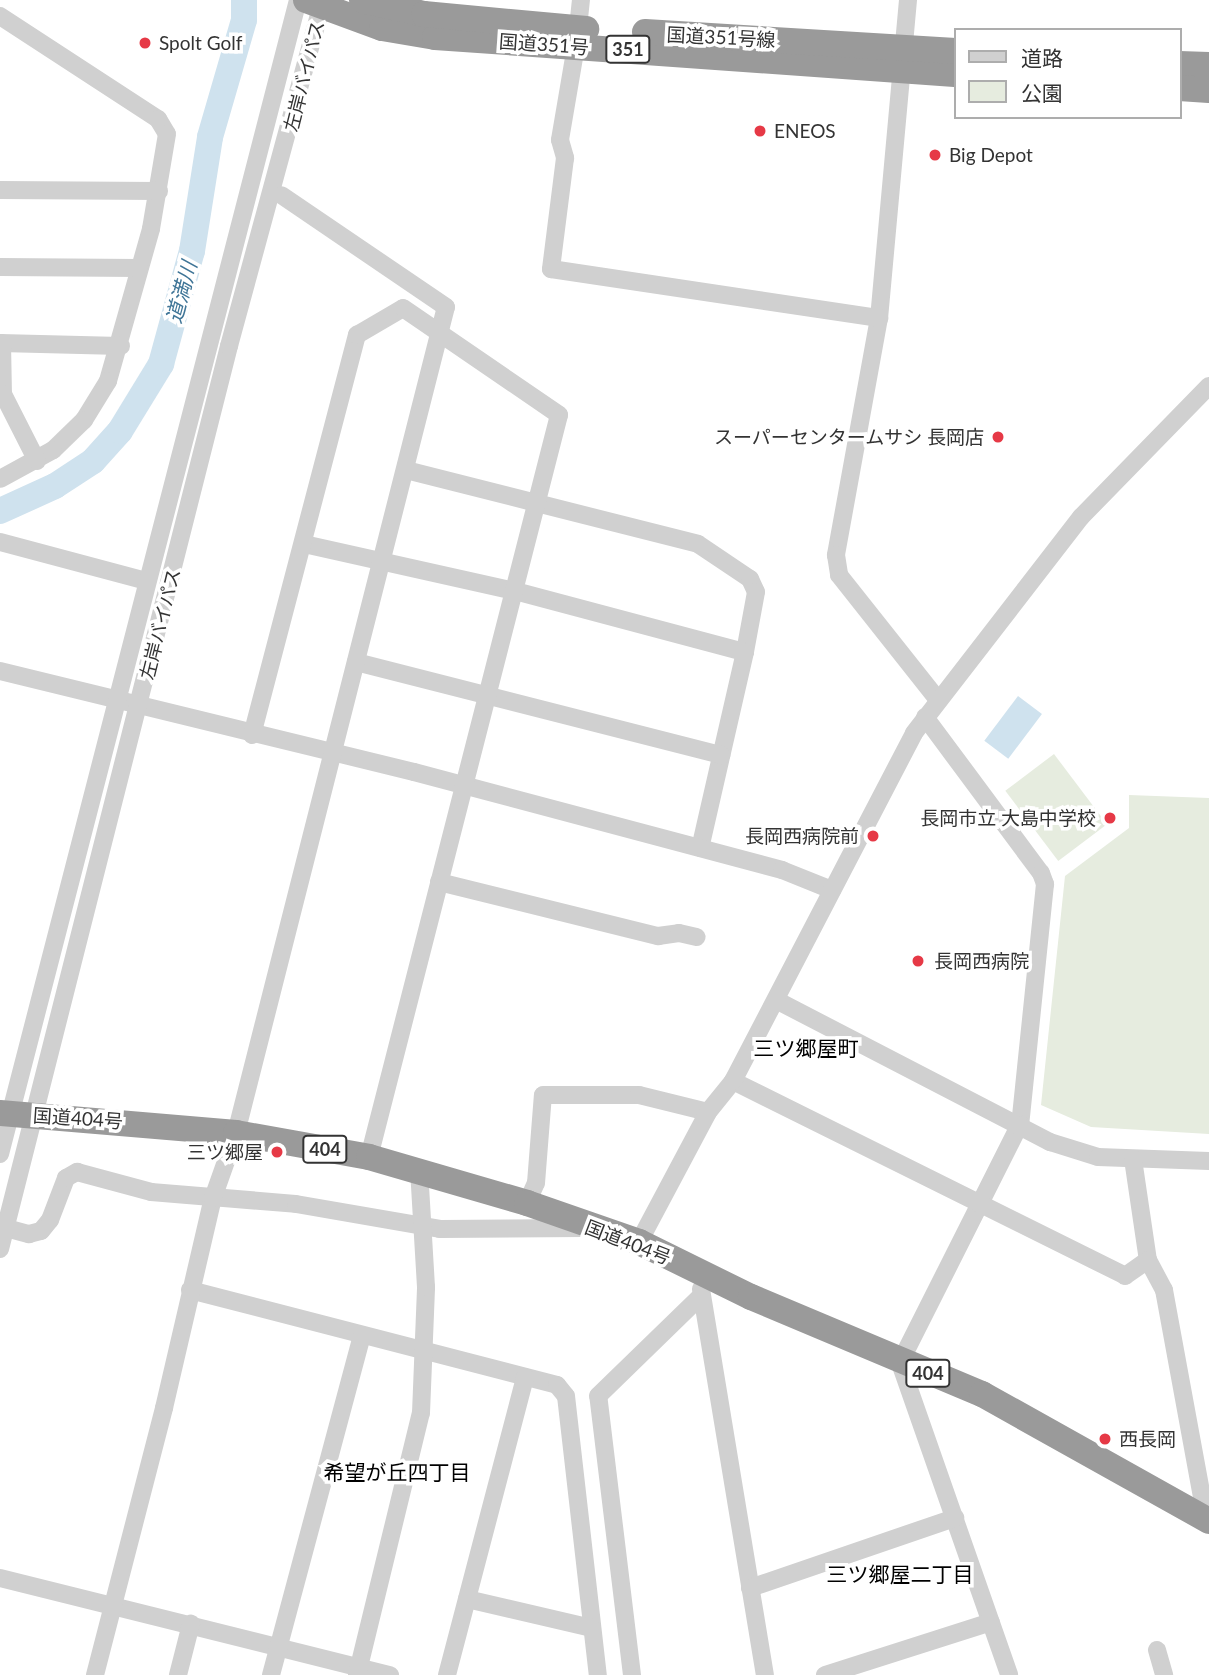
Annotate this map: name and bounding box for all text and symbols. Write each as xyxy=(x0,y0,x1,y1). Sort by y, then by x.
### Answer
street label: 左岸バイパス xyxy=(279,18,329,134)
street label: 国道351号線 xyxy=(666,23,776,51)
legend xyxy=(954,28,1181,119)
street label: 国道351号 xyxy=(498,29,590,59)
place label: Spolt Golf xyxy=(159,32,242,54)
road number: 351 xyxy=(605,34,651,64)
marker: Spolt Golf xyxy=(137,35,153,51)
text: 道路 xyxy=(1021,45,1063,70)
text: 公園 xyxy=(1021,80,1063,105)
place label: ENEOS xyxy=(774,120,836,142)
marker: ENEOS xyxy=(752,123,768,139)
place label: Big Depot xyxy=(949,144,1033,166)
marker: Big Depot xyxy=(927,147,943,163)
water label: 道満川 xyxy=(161,258,201,326)
place label: スーパーセンタームサシ 長岡店 xyxy=(713,426,984,448)
marker: スーパーセンタームサシ 長岡店 xyxy=(990,429,1006,445)
street label: 左岸バイパス xyxy=(135,566,185,682)
place label: 長岡市立 大島中学校 xyxy=(920,807,1096,829)
marker: 長岡市立 大島中学校 xyxy=(1102,810,1118,826)
place label: 長岡西病院前 xyxy=(745,825,859,847)
marker: 長岡西病院前 xyxy=(865,828,881,844)
place label: 長岡西病院 xyxy=(934,950,1029,972)
marker: 長岡西病院 xyxy=(908,951,928,971)
district label: 三ツ郷屋町 xyxy=(754,1035,858,1061)
street label: 国道404号 xyxy=(32,1103,124,1133)
road number: 404 xyxy=(302,1134,348,1164)
place label: 三ツ郷屋 xyxy=(187,1141,263,1163)
marker: 三ツ郷屋 xyxy=(269,1144,285,1160)
street label: 国道404号 xyxy=(582,1215,674,1269)
road number: 404 xyxy=(905,1358,951,1388)
place label: 西長岡 xyxy=(1119,1428,1176,1450)
marker: 西長岡 xyxy=(1097,1431,1113,1447)
district label: 希望が丘四丁目 xyxy=(324,1459,470,1485)
district label: 三ツ郷屋二丁目 xyxy=(827,1561,973,1587)

